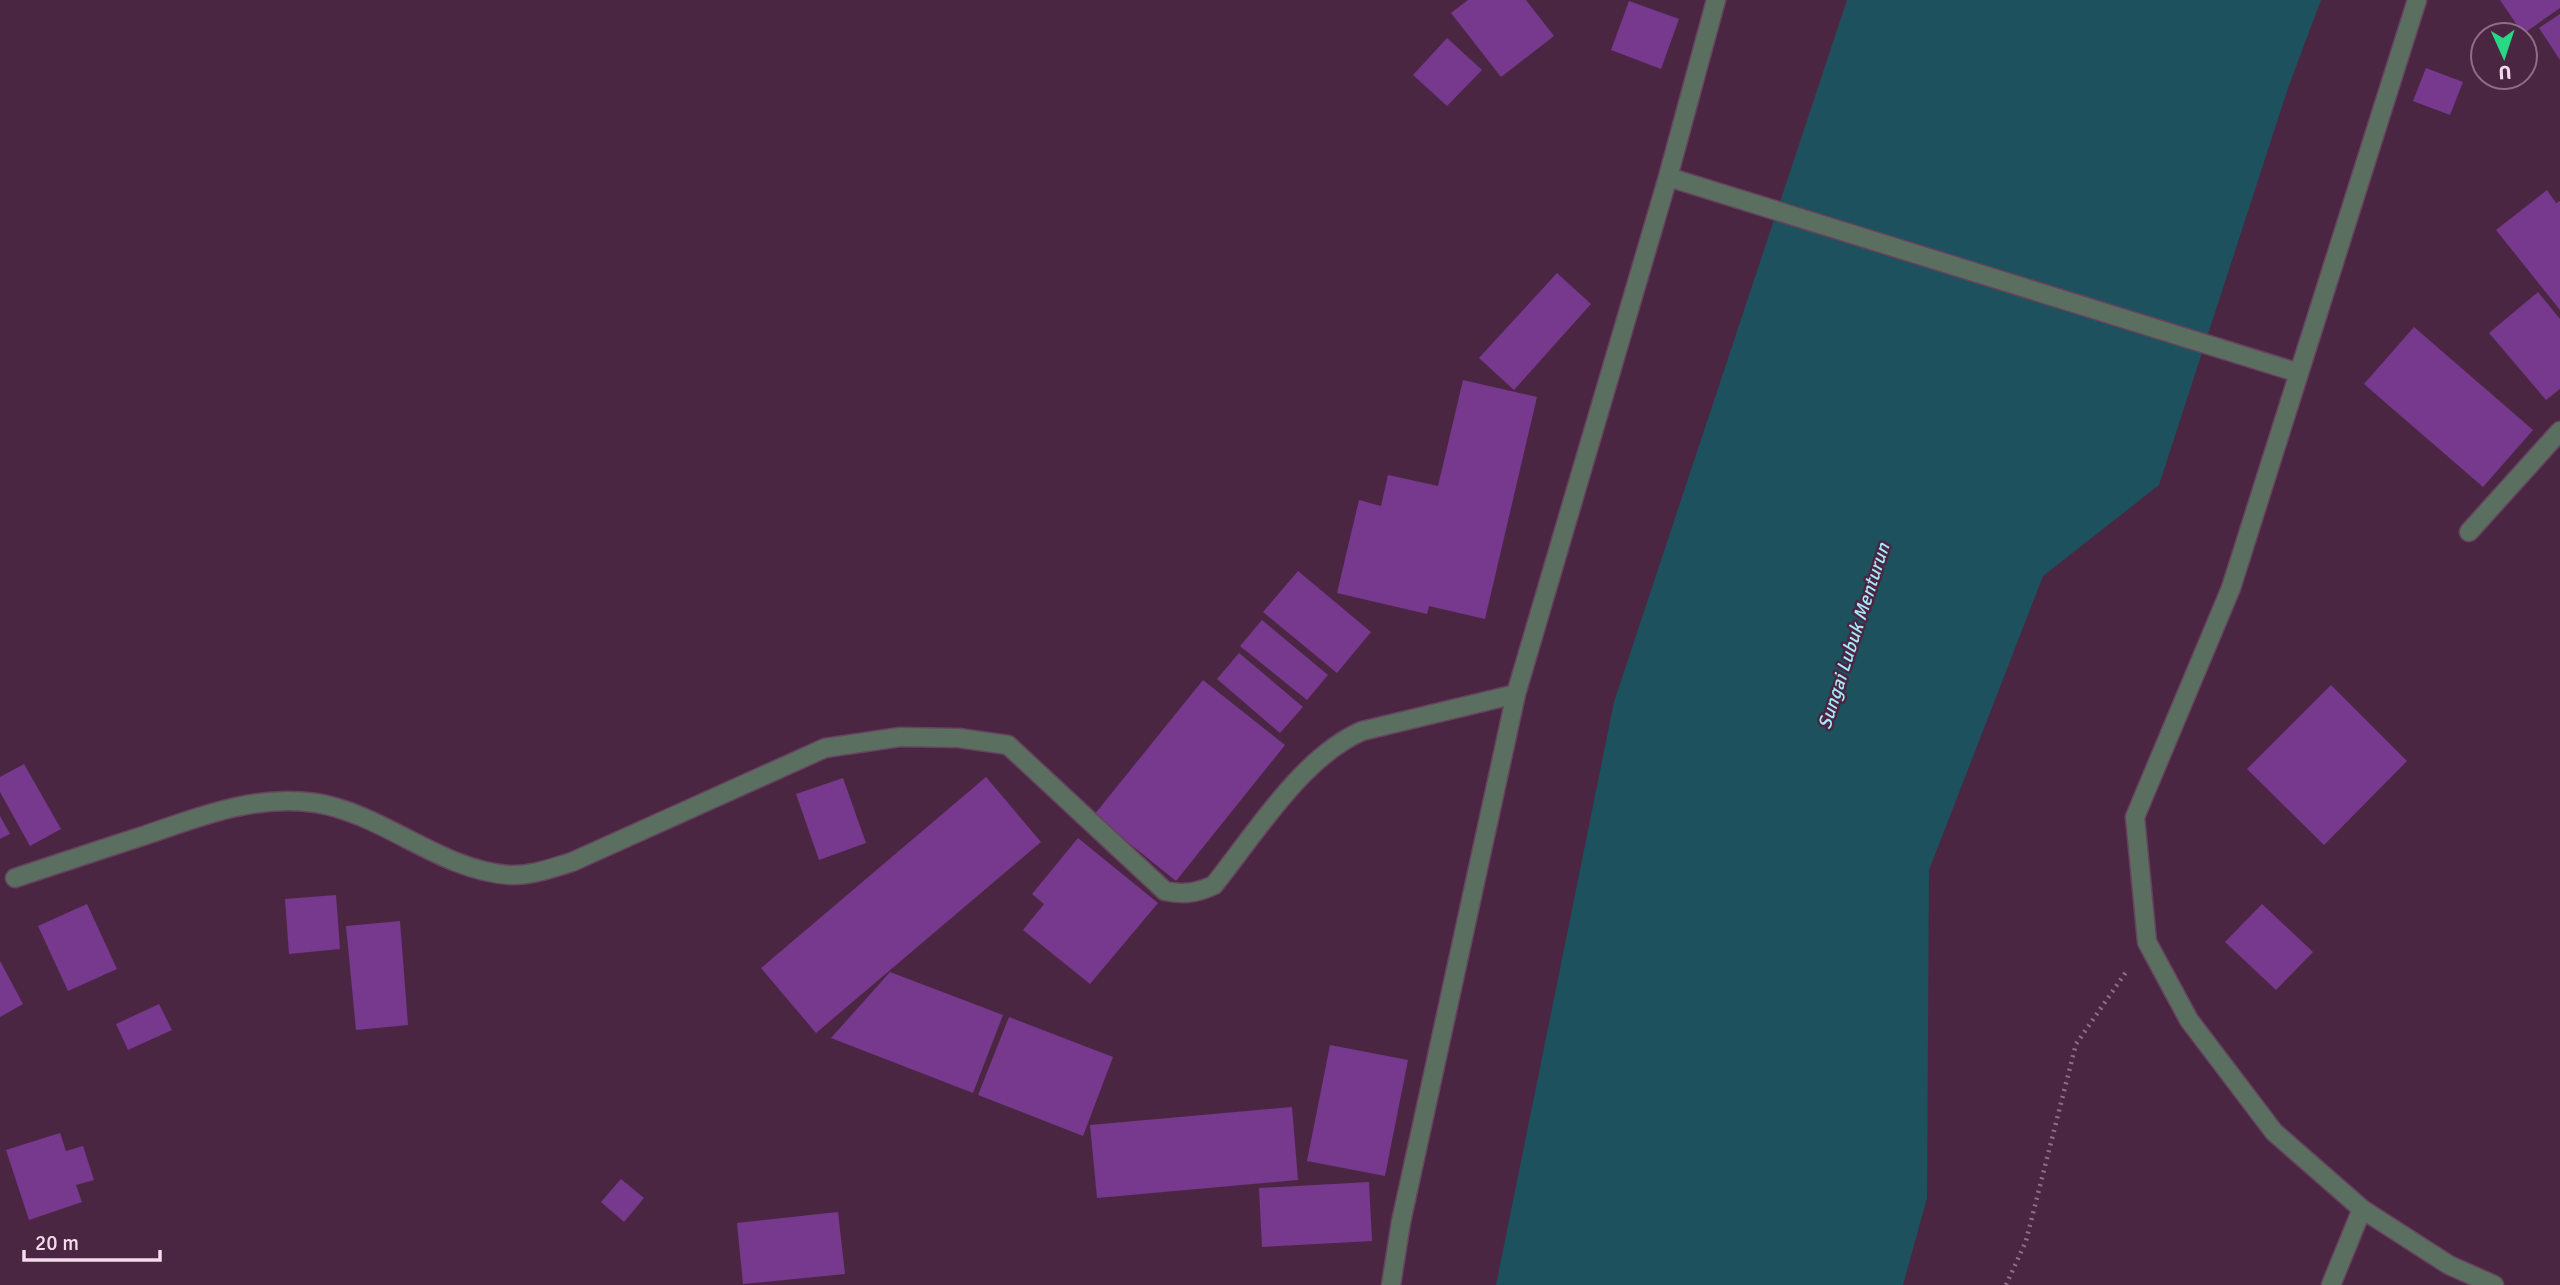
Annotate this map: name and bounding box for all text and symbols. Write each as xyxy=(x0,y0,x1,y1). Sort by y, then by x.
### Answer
north arrow xyxy=(2469,21,2539,91)
text: U xyxy=(2498,60,2512,84)
water label: Sungai Lubuk Menturun xyxy=(1813,540,1896,732)
scale bar xyxy=(24,1218,161,1262)
text: 20 m xyxy=(35,1230,79,1256)

